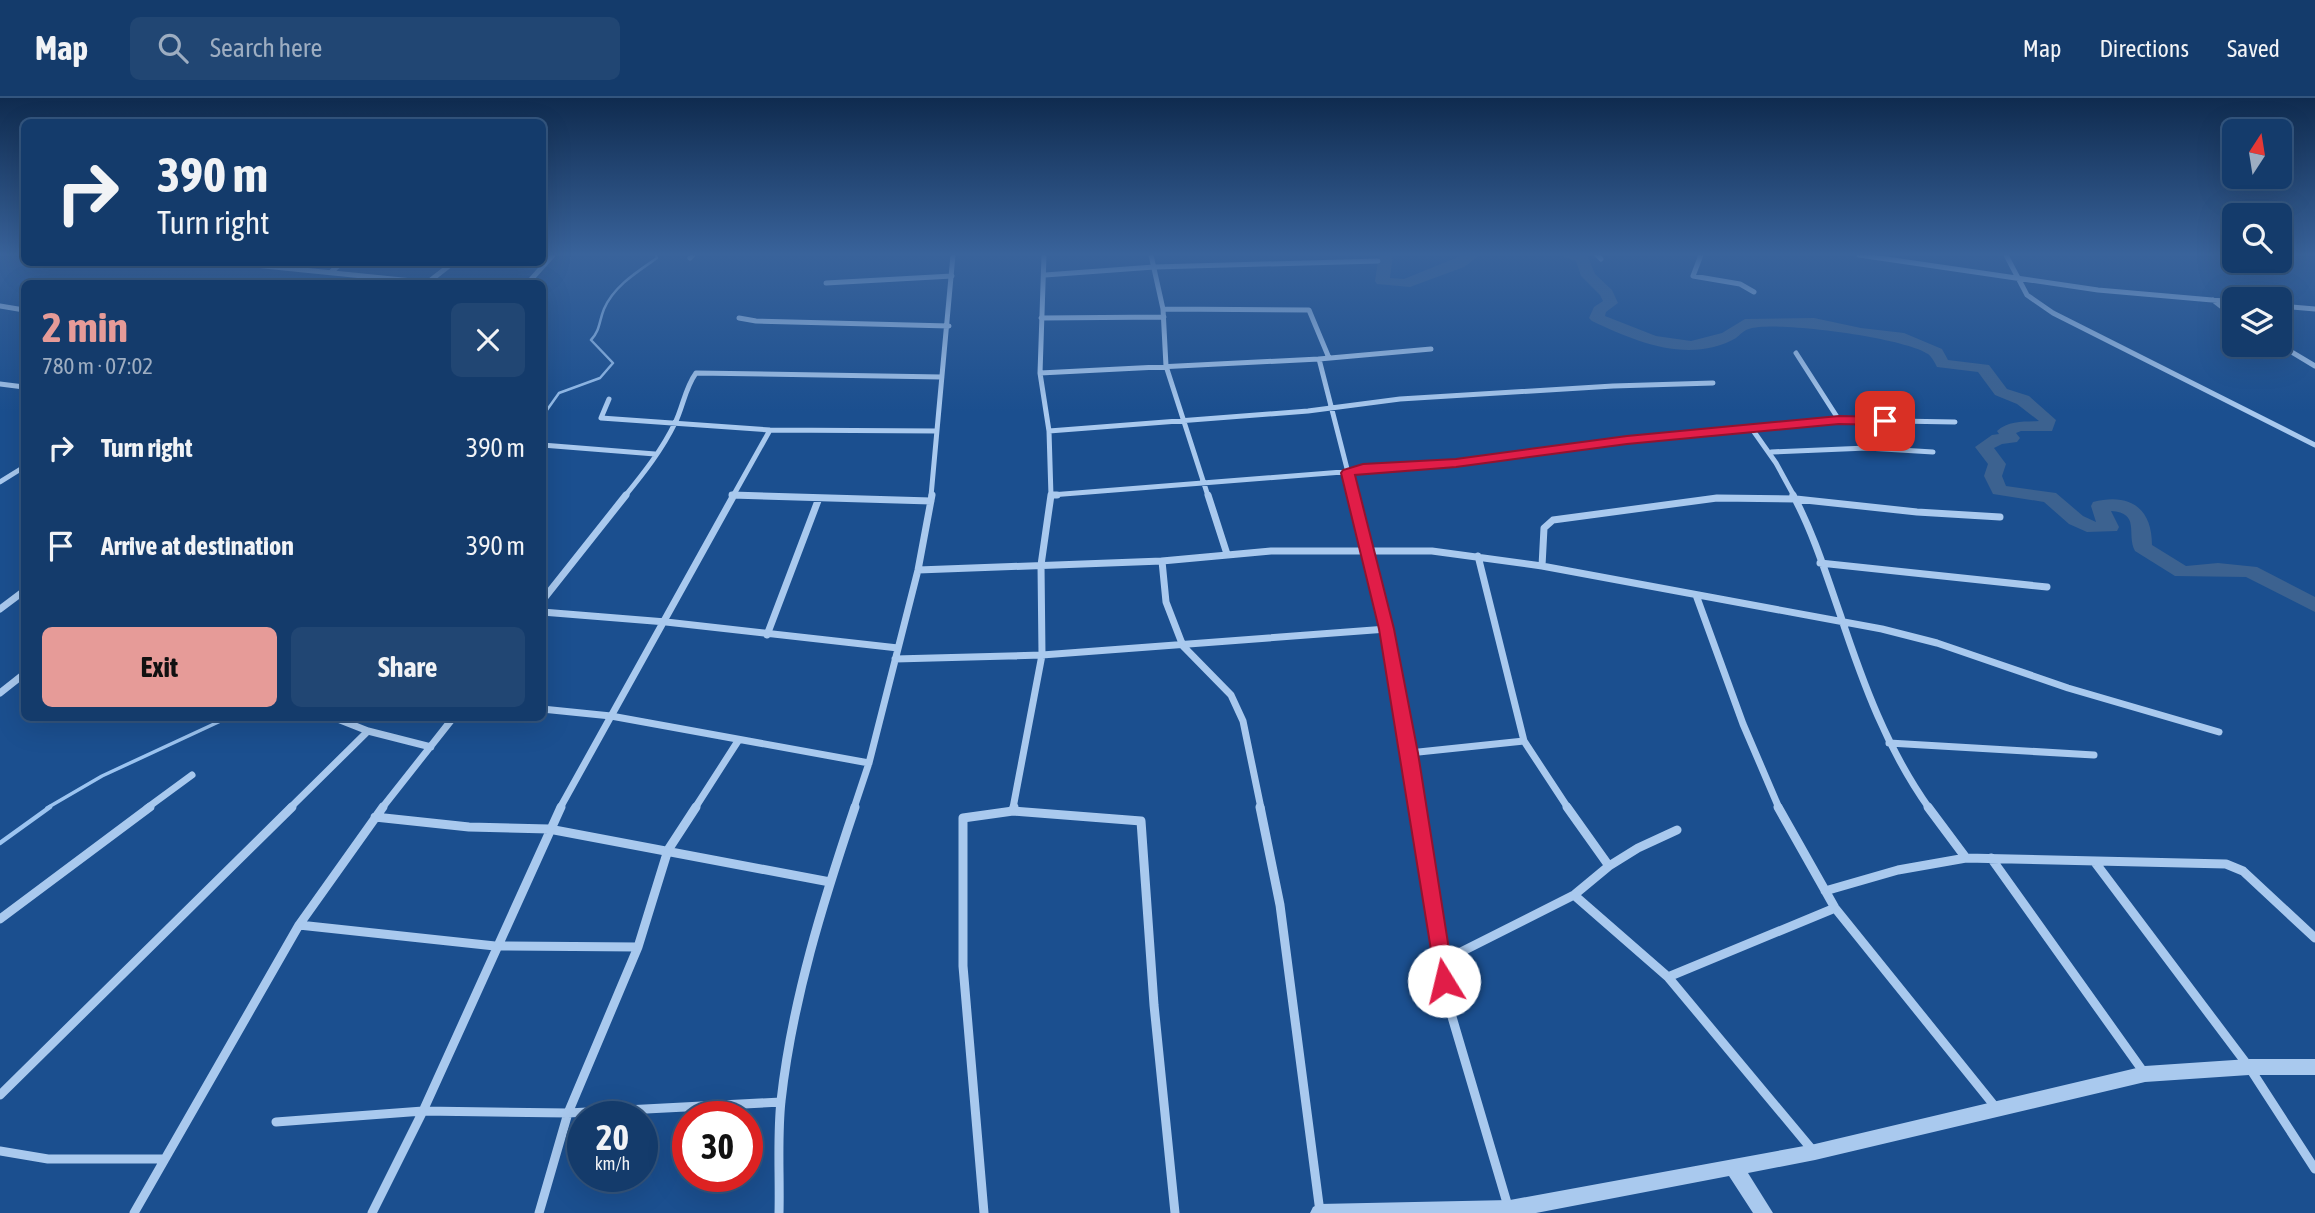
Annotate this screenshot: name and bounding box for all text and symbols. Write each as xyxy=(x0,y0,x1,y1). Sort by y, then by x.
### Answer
search box xyxy=(130,17,620,80)
text: Map xyxy=(35,29,88,67)
icon: search xyxy=(154,29,192,67)
text: Search here xyxy=(210,33,322,63)
text: Map xyxy=(2023,35,2061,62)
text: Directions xyxy=(2099,35,2189,62)
text: Saved xyxy=(2227,35,2280,62)
north arrow xyxy=(2222,119,2292,189)
map controls xyxy=(2222,119,2292,357)
text: 390 m xyxy=(157,146,268,202)
icon: right xyxy=(42,147,133,238)
button: search xyxy=(2222,203,2292,273)
text: Turn right xyxy=(157,204,270,241)
button: layers xyxy=(2222,287,2292,357)
text: 2 min xyxy=(42,303,128,351)
button: close xyxy=(451,303,525,377)
text: 780 m · 07:02 xyxy=(42,353,153,379)
pin xyxy=(1855,391,1915,451)
icon: arrive xyxy=(1866,402,1904,440)
icon: right xyxy=(42,429,80,467)
text: Turn right xyxy=(101,433,192,463)
text: 390 m xyxy=(466,433,525,463)
icon: arrive xyxy=(42,527,80,565)
text: Arrive at destination xyxy=(101,531,294,561)
text: 390 m xyxy=(466,531,525,561)
button: Exit xyxy=(42,627,277,707)
button: Share xyxy=(291,627,525,707)
position arrow xyxy=(1407,944,1481,1018)
speed limit sign: 30 xyxy=(672,1101,763,1192)
text: 20 xyxy=(596,1117,629,1157)
text: km/h xyxy=(595,1153,630,1174)

